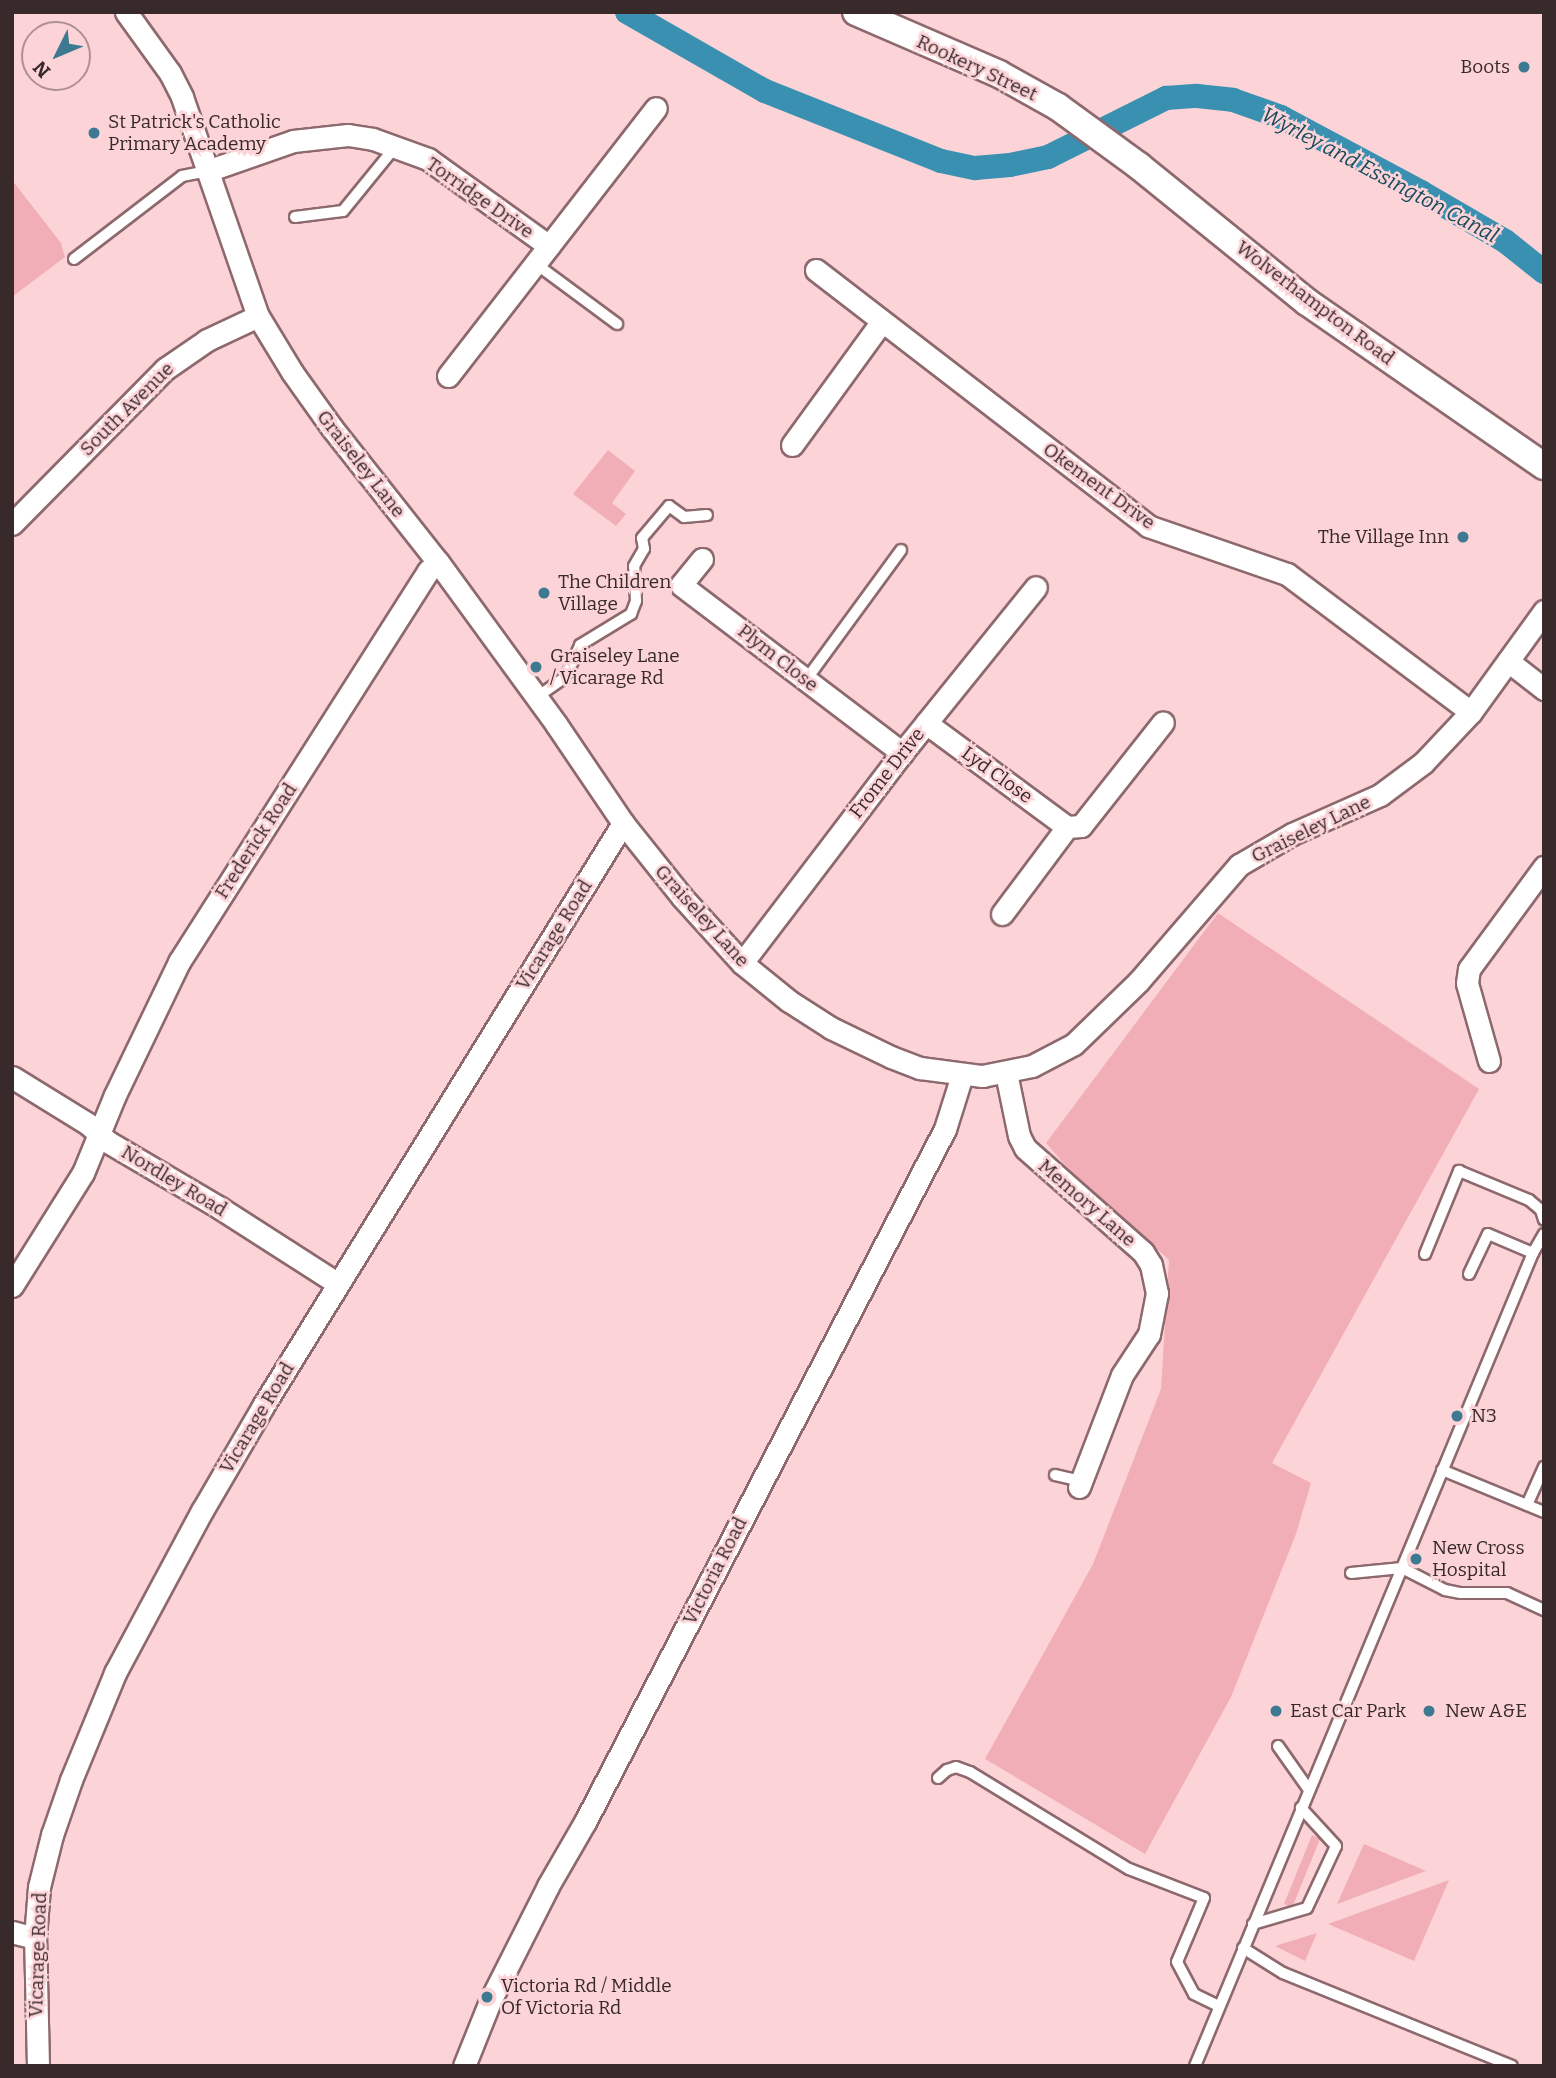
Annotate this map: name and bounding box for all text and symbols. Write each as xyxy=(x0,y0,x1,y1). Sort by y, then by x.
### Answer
north arrow xyxy=(21,21,91,91)
street label: Rookery Street xyxy=(913,30,1041,106)
text: N xyxy=(28,56,55,83)
place label: Boots xyxy=(1460,56,1510,78)
marker: Boots xyxy=(1516,59,1532,75)
water label: Wyrley and Essington Canal xyxy=(1257,102,1503,248)
place label: St Patrick's Catholic Primary Academy xyxy=(108,111,281,155)
marker: St Patrick's Catholic Primary Academy xyxy=(86,125,102,141)
street label: Torridge Drive xyxy=(422,153,538,243)
street label: Wolverhampton Road xyxy=(1232,236,1398,370)
street label: South Avenue xyxy=(75,357,179,461)
street label: Graiseley Lane xyxy=(312,406,410,522)
street label: Okement Drive xyxy=(1039,438,1159,534)
place label: The Village Inn xyxy=(1318,526,1449,548)
marker: The Village Inn xyxy=(1455,529,1471,545)
place label: The Children Village xyxy=(558,571,671,615)
marker: The Children Village xyxy=(536,585,552,601)
street label: Plym Close xyxy=(733,620,823,696)
place label: Graiseley Lane / Vicarage Rd xyxy=(550,645,680,689)
marker: Graiseley Lane / Vicarage Rd xyxy=(528,659,544,675)
street label: Frome Drive xyxy=(845,723,929,823)
street label: Lyd Close xyxy=(957,742,1037,808)
street label: Frederick Road xyxy=(210,779,302,903)
street label: Graiseley Lane xyxy=(1248,790,1374,868)
street label: Graiseley Lane xyxy=(650,860,754,972)
street label: Vicarage Road xyxy=(511,876,597,994)
street label: Nordley Road xyxy=(117,1141,231,1221)
street label: Memory Lane xyxy=(1034,1154,1140,1252)
street label: Vicarage Road xyxy=(215,1358,299,1478)
place label: N3 xyxy=(1471,1405,1497,1427)
marker: N3 xyxy=(1449,1408,1465,1424)
street label: Victoria Road xyxy=(678,1514,752,1628)
place label: New Cross Hospital xyxy=(1432,1537,1525,1581)
marker: New Cross Hospital xyxy=(1406,1549,1426,1569)
place label: East Car Park xyxy=(1290,1700,1406,1722)
place label: New A&E xyxy=(1445,1700,1527,1722)
marker: New A&E xyxy=(1419,1701,1439,1721)
marker: East Car Park xyxy=(1268,1703,1284,1719)
street label: Vicarage Road xyxy=(24,1892,52,2018)
place label: Victoria Rd / Middle Of Victoria Rd xyxy=(501,1975,672,2019)
marker: Victoria Rd / Middle Of Victoria Rd xyxy=(479,1989,495,2005)

